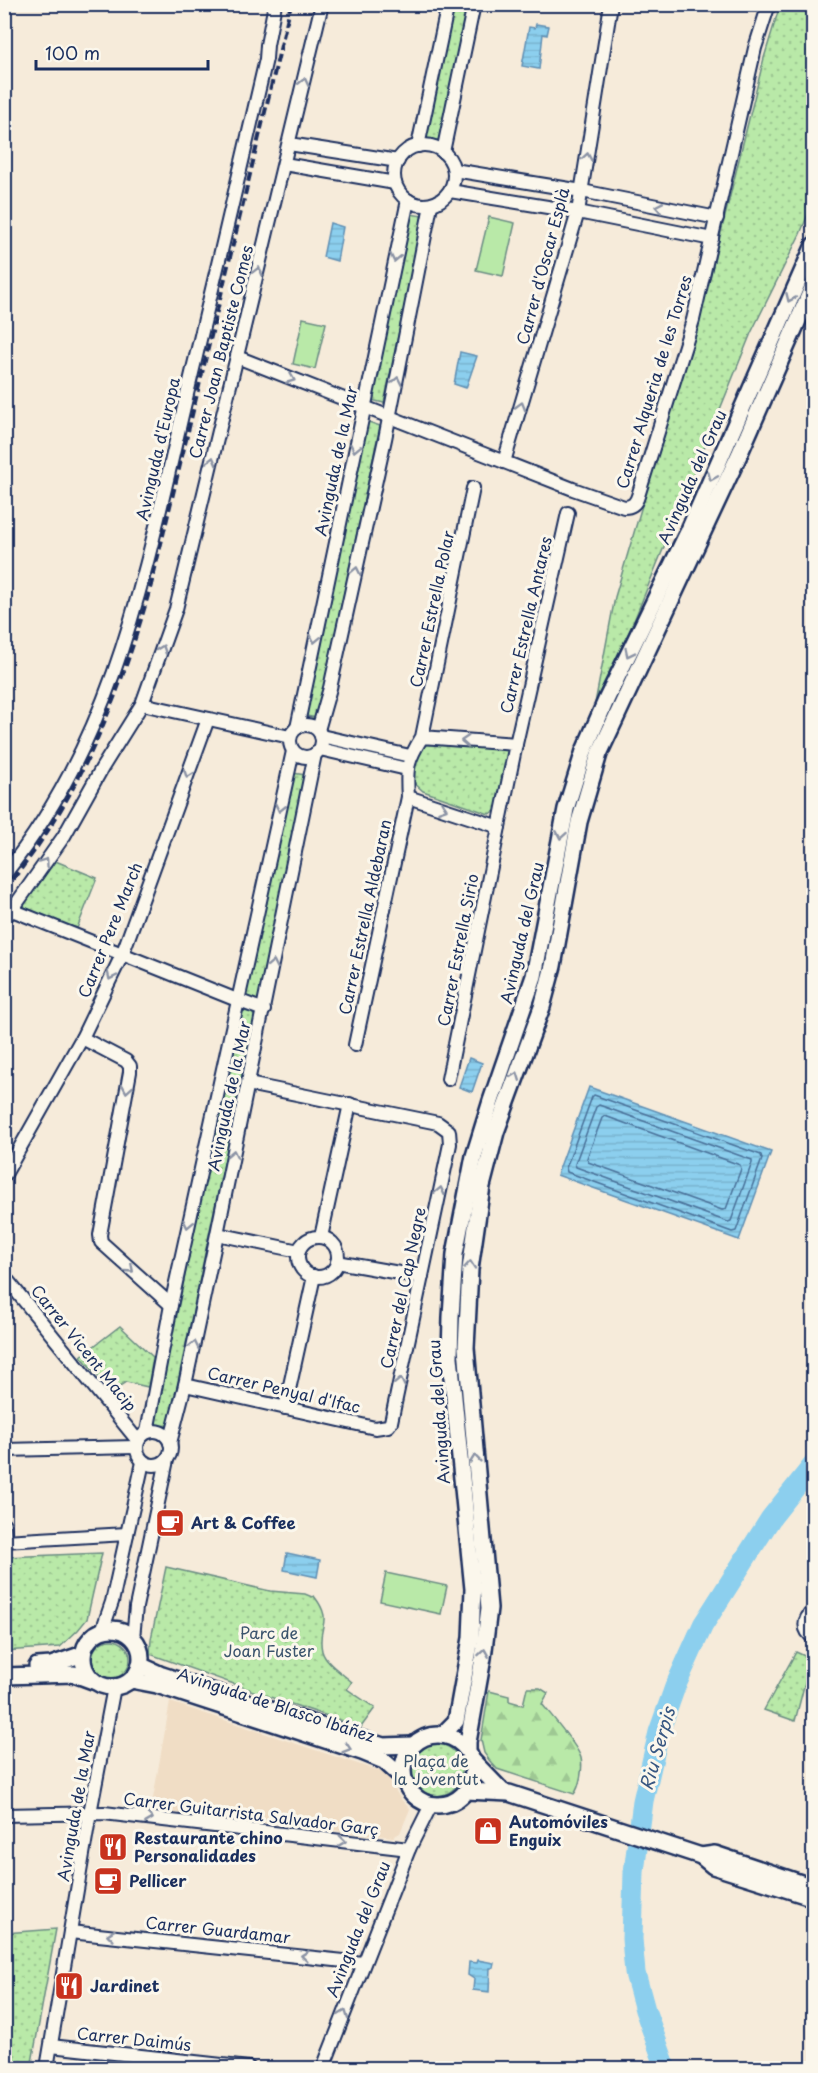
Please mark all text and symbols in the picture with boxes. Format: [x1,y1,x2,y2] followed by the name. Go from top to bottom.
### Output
[36,33,208,71] scale bar
[45,39,100,66] text: 100 m
[296,77,309,87] one-way arrow
[581,152,593,161] one-way arrow
[510,185,575,347] street label: Carrer d'Oscar Esplà
[655,201,665,214] one-way arrow
[182,243,258,461] street label: Carrer Joan Baptiste Comes
[389,252,402,262] one-way arrow
[251,266,264,276] one-way arrow
[609,272,697,492] street label: Carrer Alqueria de les Torres
[785,292,797,303] one-way arrow
[285,372,296,384] one-way arrow
[129,374,185,523] street label: Avinguda d'Europa
[390,376,403,386] one-way arrow
[307,383,363,538] street label: Avinguda de la Mar
[514,401,526,412] one-way arrow
[651,406,732,548] street label: Avinguda del Grau
[349,443,362,453] one-way arrow
[204,456,217,466] one-way arrow
[707,471,719,482] one-way arrow
[403,527,460,689] street label: Carrer Estrella Polar
[493,534,557,716] street label: Carrer Estrella Antares
[349,567,362,577] one-way arrow
[309,634,322,644] one-way arrow
[154,644,167,655] one-way arrow
[625,647,636,658] one-way arrow
[461,734,470,747] one-way arrow
[183,768,195,779] one-way arrow
[437,801,448,814] one-way arrow
[274,802,287,812] one-way arrow
[332,817,396,1017] street label: Carrer Estrella Aldebaran
[555,830,568,840] one-way arrow
[38,858,49,869] one-way arrow
[71,858,147,1001] street label: Carrer Pere March
[493,859,549,1006] street label: Avinguda del Grau
[430,871,484,1028] street label: Carrer Estrella Sirio
[266,959,279,969] one-way arrow
[107,969,119,980] one-way arrow
[200,1018,256,1173] street label: Avinguda de la Mar
[509,1071,521,1082] one-way arrow
[121,1084,134,1094] one-way arrow
[226,1150,239,1160] one-way arrow
[433,1186,446,1196] one-way arrow
[373,1205,431,1371] street label: Carrer del Cap Negre
[183,1218,196,1228] one-way arrow
[463,1260,476,1269] one-way arrow
[124,1262,134,1273] one-way arrow
[26,1279,143,1416] street label: Carrer Vicent Macip
[421,1339,455,1485] street label: Avinguda del Grau
[186,1341,199,1351] one-way arrow
[205,1360,363,1418] street label: Carrer Penyal d'Ifac
[392,1377,405,1387] one-way arrow
[470,1455,482,1464] one-way arrow
[154,1507,186,1539] cafe icon: Art & Coffee
[190,1510,296,1534] place label: Art & Coffee
[224,1620,315,1662] park label: Parc de Joan Fuster
[477,1649,489,1658] one-way arrow
[175,1661,378,1747] street label: Avinguda de Blasco Ibáñez
[632,1702,682,1793] water label: Riu Serpis
[50,1728,100,1883] street label: Avinguda de la Mar
[341,1740,352,1753] one-way arrow
[393,1748,479,1790] park label: Plaça de la Joventut
[122,1785,380,1841] street label: Carrer Guitarrista Salvador Garç
[509,1809,608,1851] place label: Automóviles Enguix
[144,1812,153,1824] one-way arrow
[472,1815,504,1847] shop icon: Automóviles Enguix
[134,1825,283,1867] place label: Restaurante chino Personalidades
[97,1831,129,1863] restaurant icon: Restaurante chino Personalidades
[338,1834,347,1847] one-way arrow
[319,1857,395,2000] street label: Avinguda del Grau
[92,1865,124,1897] cafe icon: Pellicer
[129,1868,187,1892] place label: Pellicer
[145,1909,292,1949] street label: Carrer Guardamar
[106,1929,115,1942] one-way arrow
[300,1950,309,1963] one-way arrow
[53,1970,85,2002] restaurant icon: Jardinet
[90,1973,160,1997] place label: Jardinet
[336,2009,349,2020] one-way arrow
[76,2020,192,2056] street label: Carrer Daimús

